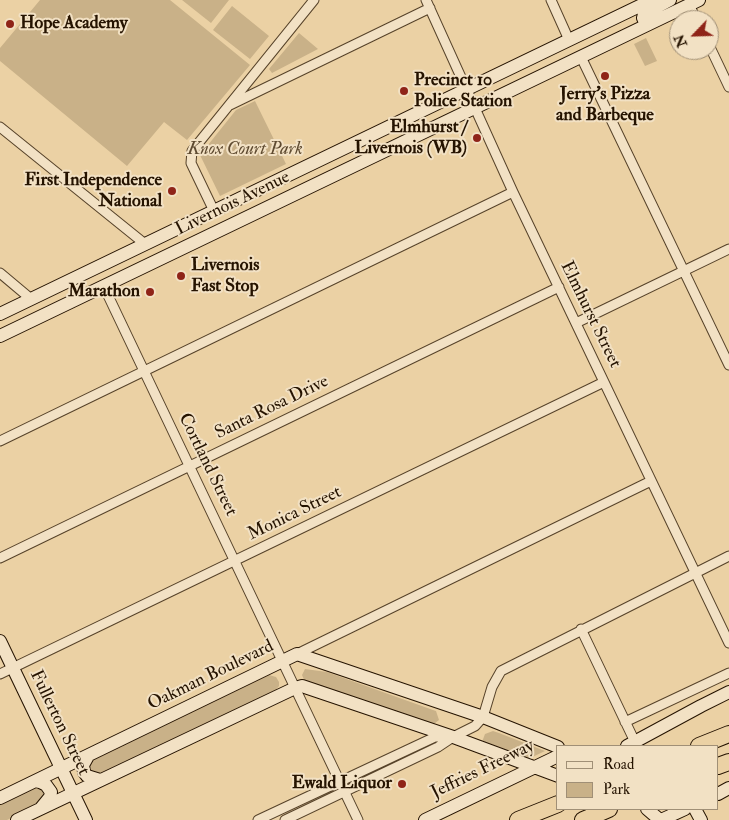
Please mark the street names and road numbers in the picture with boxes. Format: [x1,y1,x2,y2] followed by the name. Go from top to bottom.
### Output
[172,167,294,241] street label: Livernois Avenue
[555,258,625,372] street label: Elmhurst Street
[212,371,332,445] street label: Santa Rosa Drive
[173,410,241,520] street label: Cortland Street
[245,482,345,546] street label: Monica Street
[145,636,277,716] street label: Oakman Boulevard
[24,667,94,779] street label: Fullerton Street
[428,736,538,804] street label: Jeffries Freeway

